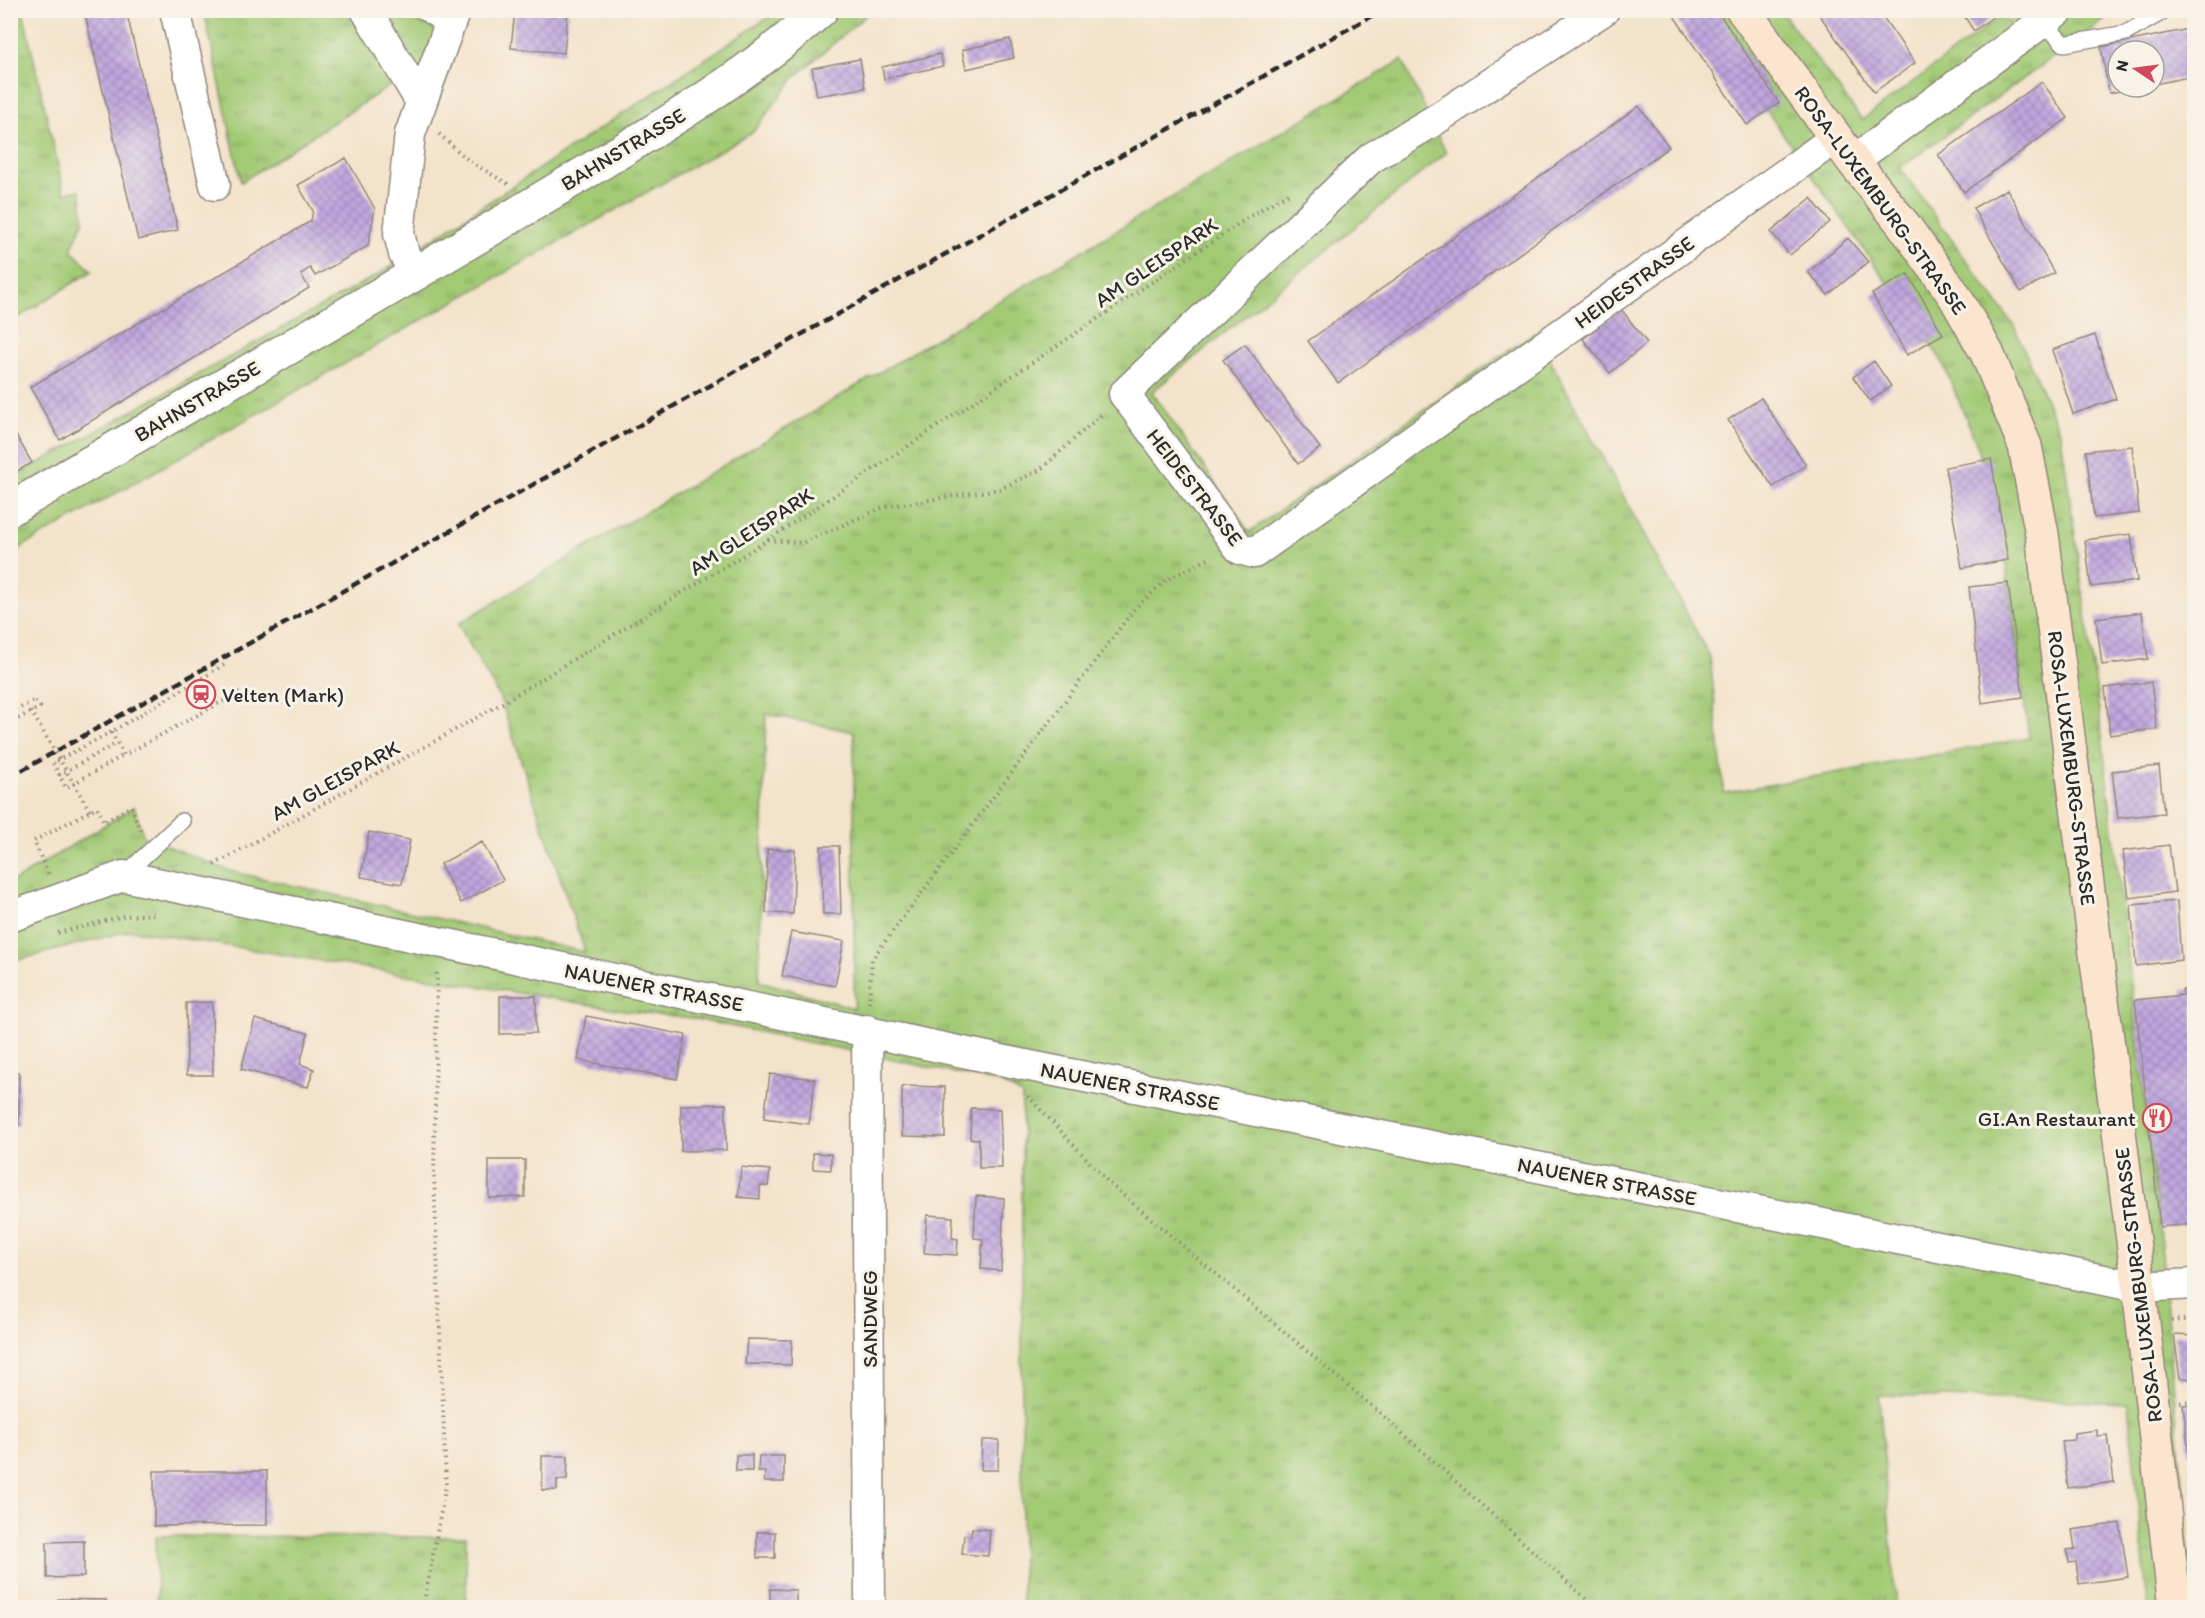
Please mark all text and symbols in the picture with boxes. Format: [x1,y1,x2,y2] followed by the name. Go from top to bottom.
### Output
[2106,39,2166,99] north arrow
[2111,58,2132,73] text: N
[1790,81,1973,319] street label: ROSA-LUXEMBURG-STRASSE
[556,102,690,196] street label: BAHNSTRASSE
[1090,211,1223,312] street label: AM GLEISPARK
[1569,230,1699,334] street label: HEIDESTRASSE
[130,355,264,447] street label: BAHNSTRASSE
[1141,423,1249,551] street label: HEIDESTRASSE
[684,481,818,580] street label: AM GLEISPARK
[2043,629,2101,907] street label: ROSA-LUXEMBURG-STRASSE
[185,678,217,710] station icon: Velten (Mark)
[222,682,344,707] place label: Velten (Mark)
[266,734,404,826] street label: AM GLEISPARK
[562,957,746,1017] street label: NAUENER STRASSE
[1038,1056,1222,1116] street label: NAUENER STRASSE
[2141,1102,2173,1134] restaurant icon: GI.An Restaurant
[1978,1106,2136,1131] place label: GI.An Restaurant
[2109,1146,2167,1424] street label: ROSA-LUXEMBURG-STRASSE
[1515,1151,1699,1211] street label: NAUENER STRASSE
[857,1270,882,1368] street label: SANDWEG

